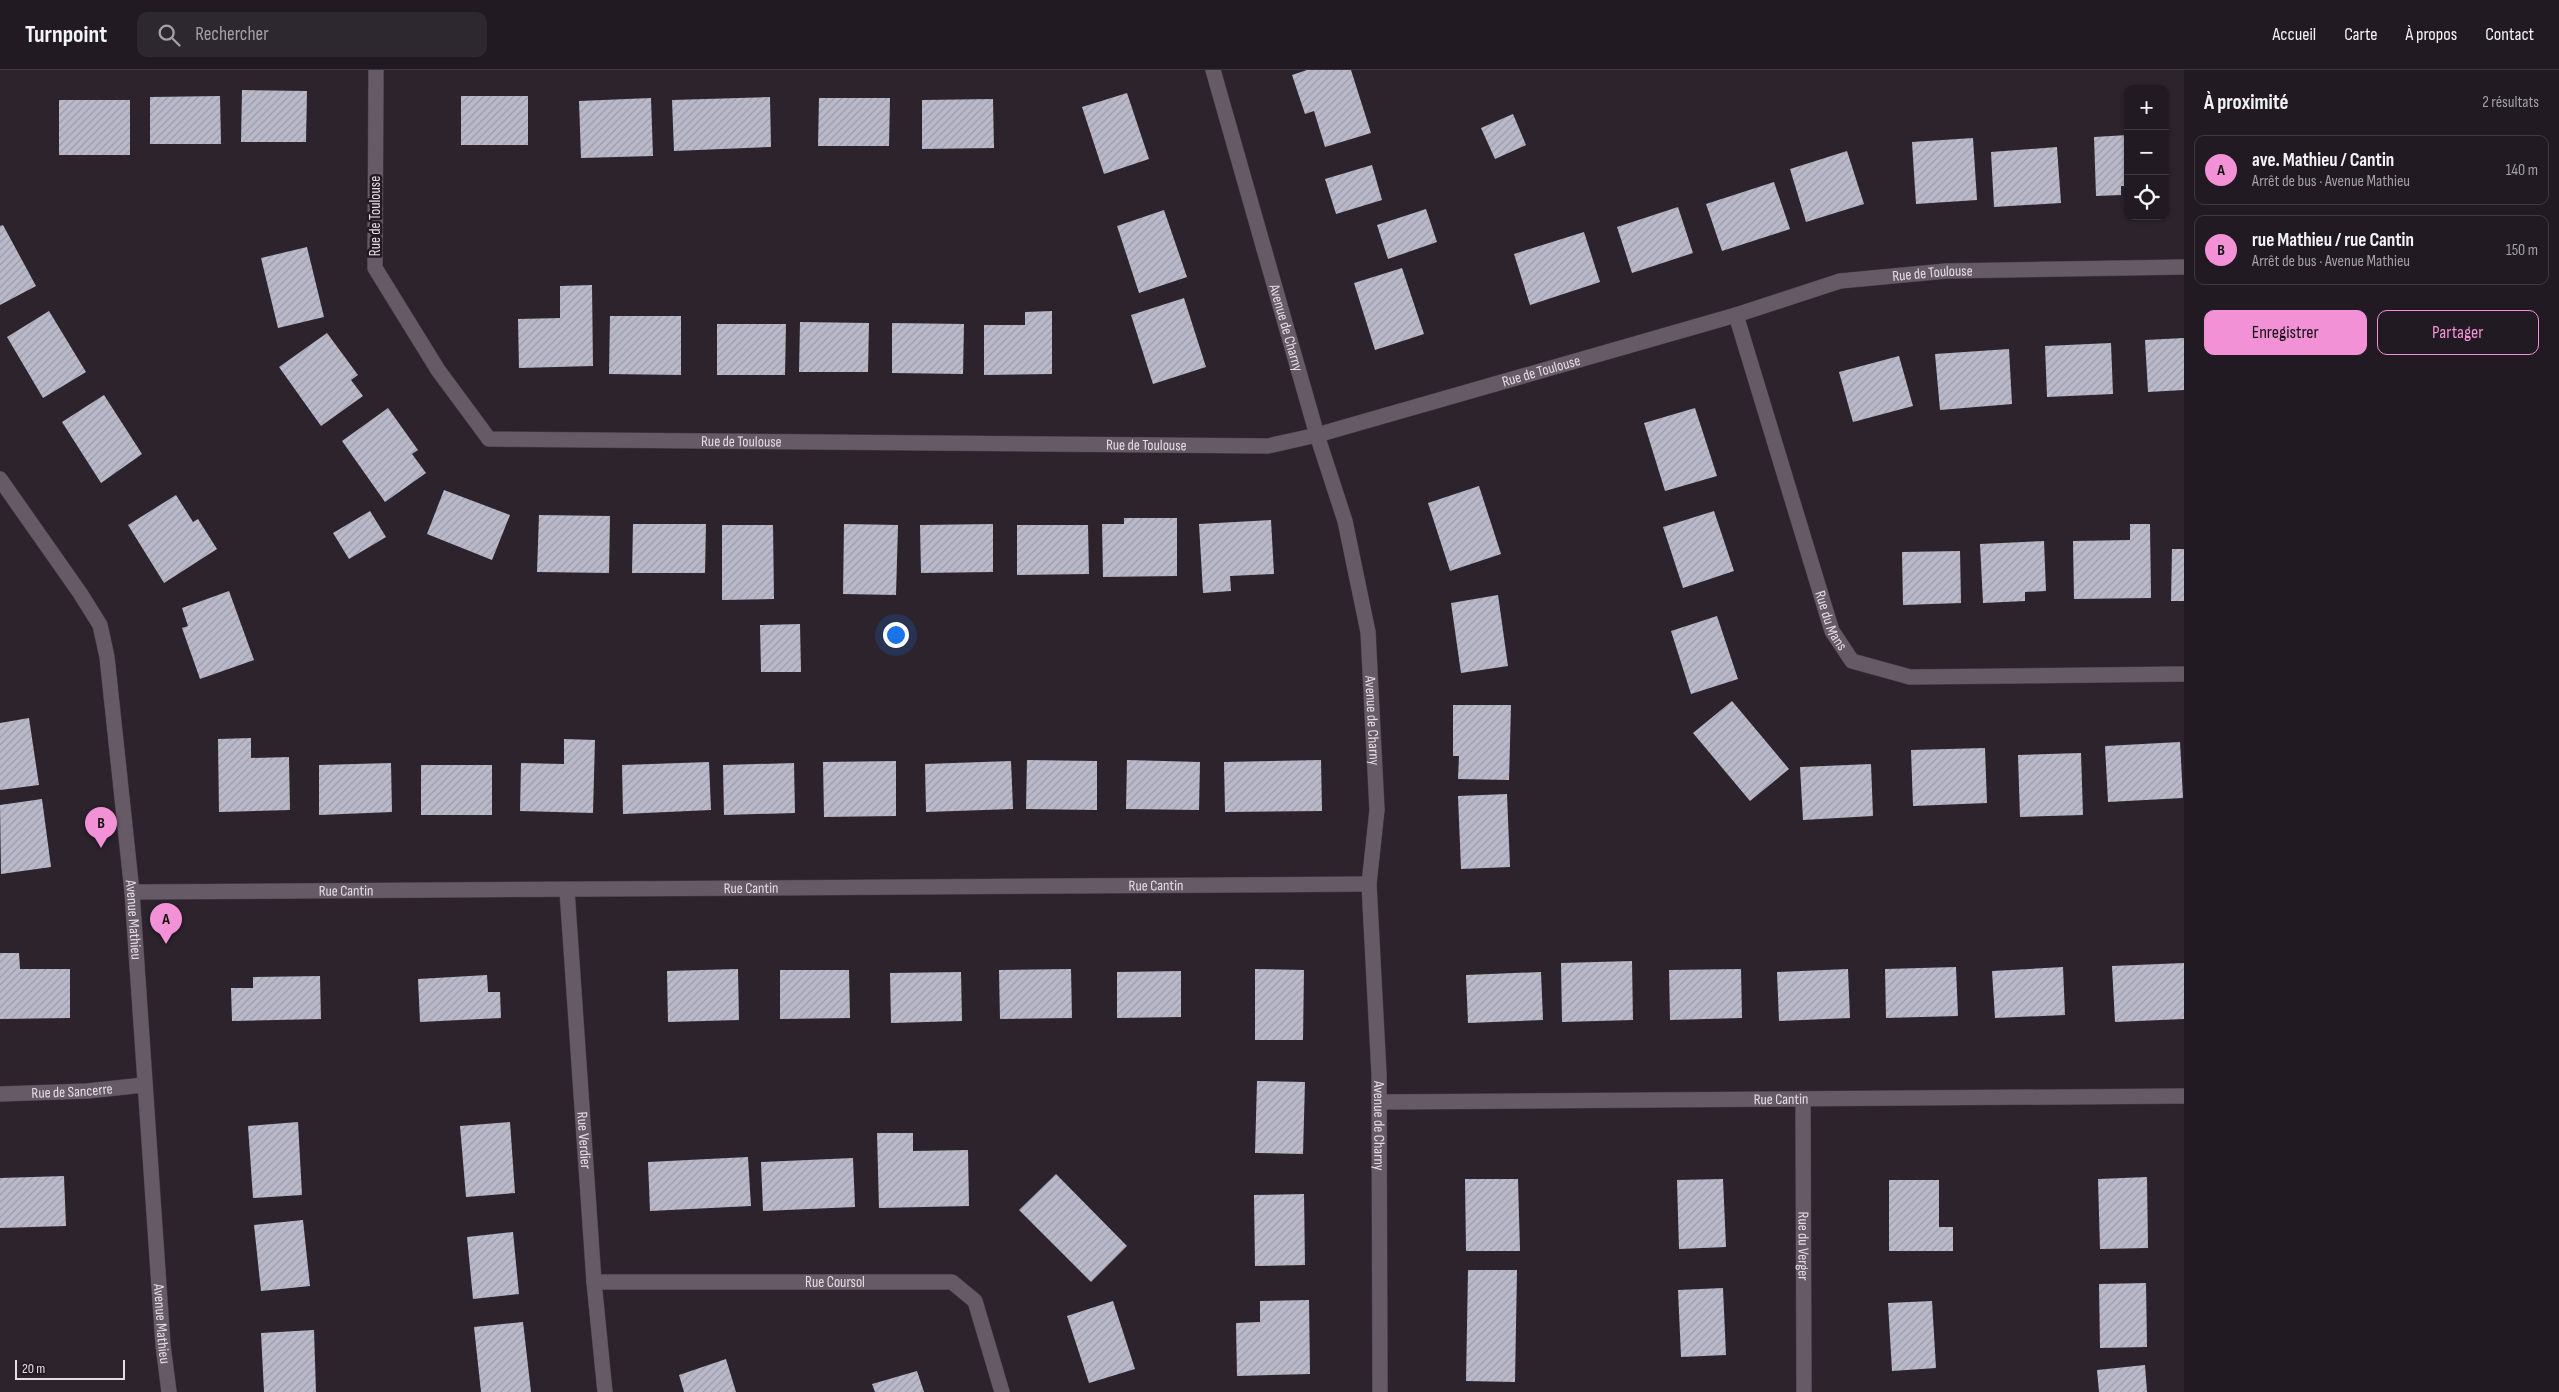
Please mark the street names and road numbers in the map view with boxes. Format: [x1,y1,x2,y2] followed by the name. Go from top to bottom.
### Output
[366,176,385,256] street label: Rue de Toulouse
[1891,262,1973,286] street label: Rue de Toulouse
[1264,281,1307,374] street label: Avenue de Charny
[1500,351,1583,392] street label: Rue de Toulouse
[701,432,782,452] street label: Rue de Toulouse
[1106,436,1187,455] street label: Rue de Toulouse
[1810,588,1851,654] street label: Rue du Mans
[1360,674,1384,766] street label: Avenue de Charny
[1129,876,1183,896] street label: Rue Cantin
[121,878,146,960] street label: Avenue Mathieu
[724,879,778,898] street label: Rue Cantin
[319,881,373,901] street label: Rue Cantin
[31,1079,114,1103] street label: Rue de Sancerre
[1369,1080,1388,1171] street label: Avenue de Charny
[1754,1090,1808,1109] street label: Rue Cantin
[572,1111,595,1170] street label: Rue Verdier
[1793,1211,1813,1281] street label: Rue du Verger
[805,1273,865,1292] street label: Rue Coursol
[149,1282,174,1365] street label: Avenue Mathieu

